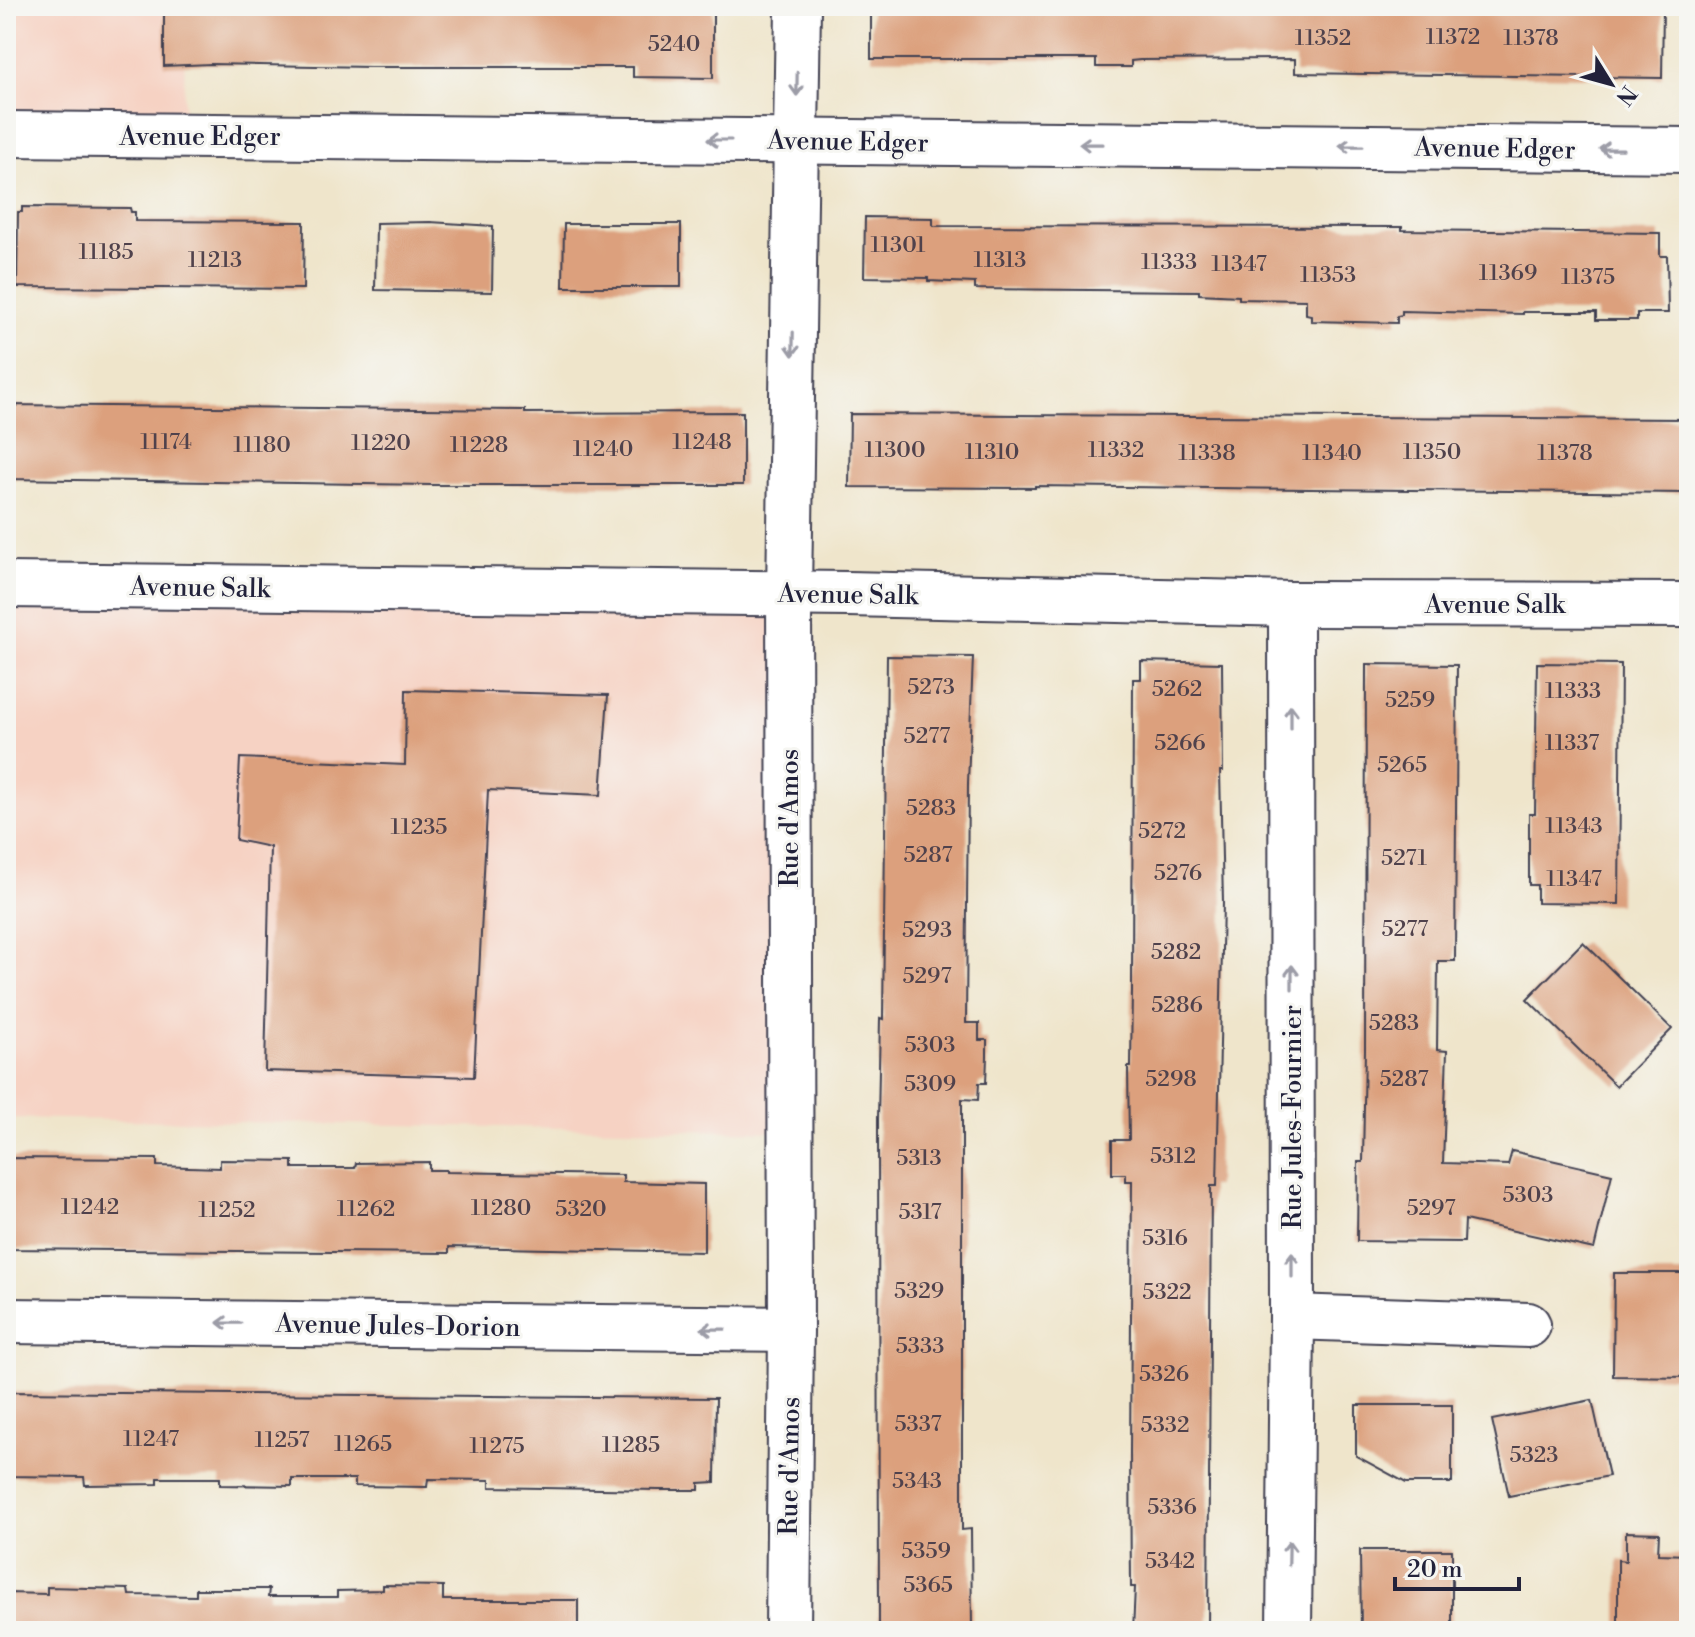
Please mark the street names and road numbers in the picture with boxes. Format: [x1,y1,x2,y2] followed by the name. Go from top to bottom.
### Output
[118,121,281,153] street label: Avenue Edger
[766,125,929,159] street label: Avenue Edger
[1413,132,1576,166] street label: Avenue Edger
[129,571,272,605] street label: Avenue Salk
[777,578,920,612] street label: Avenue Salk
[1424,589,1567,621] street label: Avenue Salk
[774,749,806,887] street label: Rue d'Amos
[1277,1005,1309,1229] street label: Rue Jules-Fournier
[274,1308,521,1344] street label: Avenue Jules-Dorion
[773,1397,807,1536] street label: Rue d'Amos

